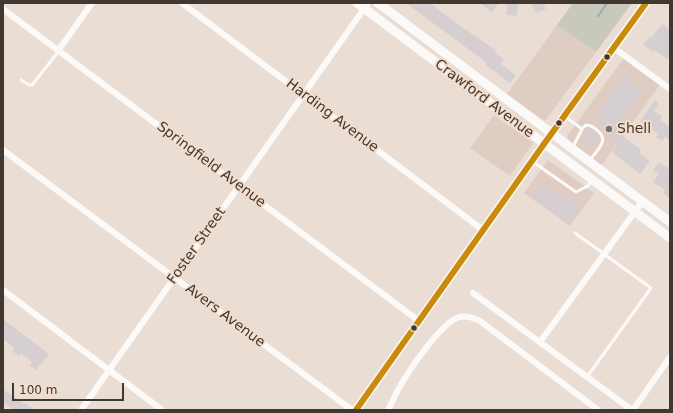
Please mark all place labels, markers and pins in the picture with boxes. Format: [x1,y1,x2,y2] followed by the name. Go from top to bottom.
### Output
[602,52,612,62] unlabelled marker
[554,118,564,128] unlabelled marker
[617,121,651,137] place label: Shell
[604,124,614,134] marker: Shell
[409,323,419,333] unlabelled marker

